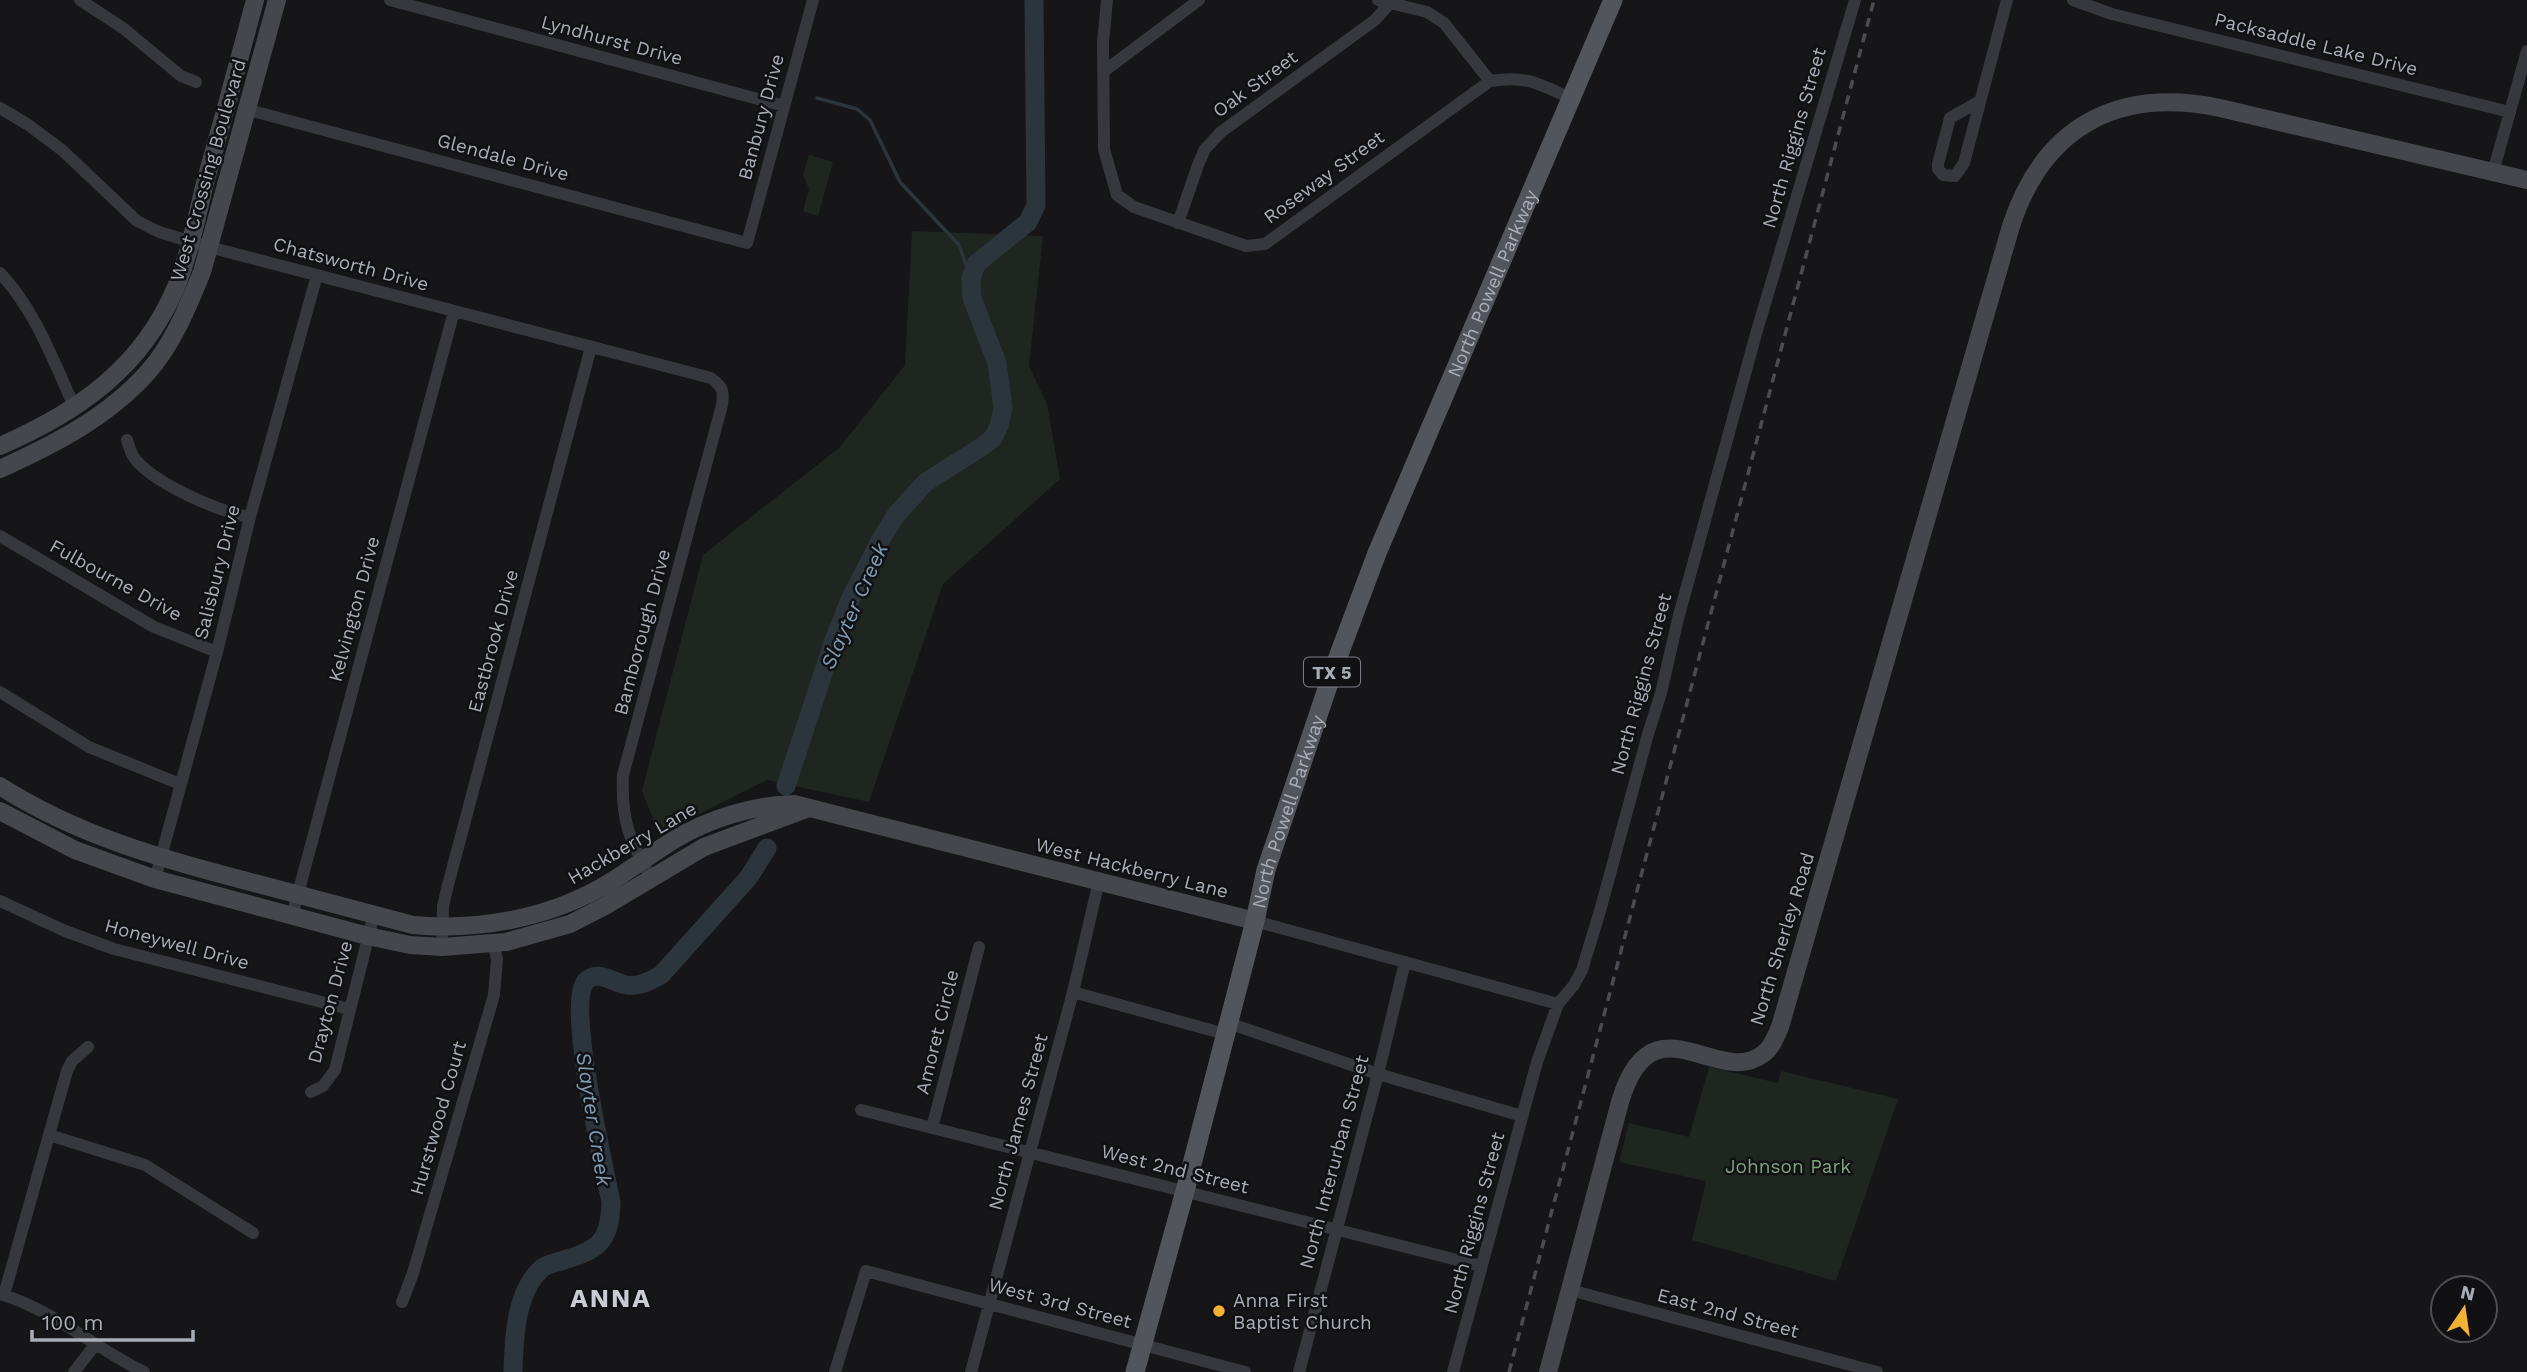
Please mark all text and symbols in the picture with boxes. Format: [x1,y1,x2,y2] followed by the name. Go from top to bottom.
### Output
[2212,8,2420,80] street label: Packsaddle Lake Drive
[539,10,685,70] street label: Lyndhurst Drive
[1757,45,1831,231] street label: North Riggins Street
[1208,46,1302,122] street label: Oak Street
[733,52,789,182] street label: Banbury Drive
[165,56,251,284] street label: West Crossing Boulevard
[1259,126,1389,228] street label: Roseway Street
[435,128,571,186] street label: Glendale Drive
[1442,186,1542,381] street label: North Powell Parkway
[271,232,431,296] street label: Chatsworth Drive
[189,502,245,642] street label: Salisbury Drive
[46,534,186,626] street label: Fulbourne Drive
[324,534,384,684] street label: Kelvington Drive
[815,538,893,673] water label: Slayter Creek
[609,547,675,717] street label: Bamborough Drive
[463,567,523,715] street label: Eastbrook Drive
[1606,591,1676,777] street label: North Riggins Street
[1304,658,1360,686] road number: TX 5
[1247,712,1329,910] street label: North Powell Parkway
[563,797,701,889] street label: Hackberry Lane
[1033,833,1231,903] street label: West Hackberry Lane
[1745,850,1819,1028] street label: North Sherley Road
[102,914,252,974] street label: Honeywell Drive
[303,938,357,1066] street label: Drayton Drive
[910,967,964,1097] street label: Amoret Circle
[983,1031,1053,1213] street label: North James Street
[405,1038,471,1198] street label: Hurstwood Court
[571,1050,617,1188] water label: Slayter Creek
[1294,1053,1374,1271] street label: North Interurban Street
[1439,1130,1509,1316] street label: North Riggins Street
[1099,1140,1251,1198] street label: West 2nd Street
[1725,1155,1851,1178] park label: Johnson Park
[986,1273,1134,1333] street label: West 3rd Street
[2429,1274,2499,1344] north arrow
[2458,1280,2477,1306] text: N
[570,1283,652,1313] district label: ANNA
[1655,1283,1801,1343] street label: East 2nd Street
[1233,1289,1372,1334] place label: Anna First Baptist Church
[32,1298,192,1342] scale bar
[1211,1303,1227,1319] marker: Anna First Baptist Church
[42,1310,104,1335] text: 100 m

